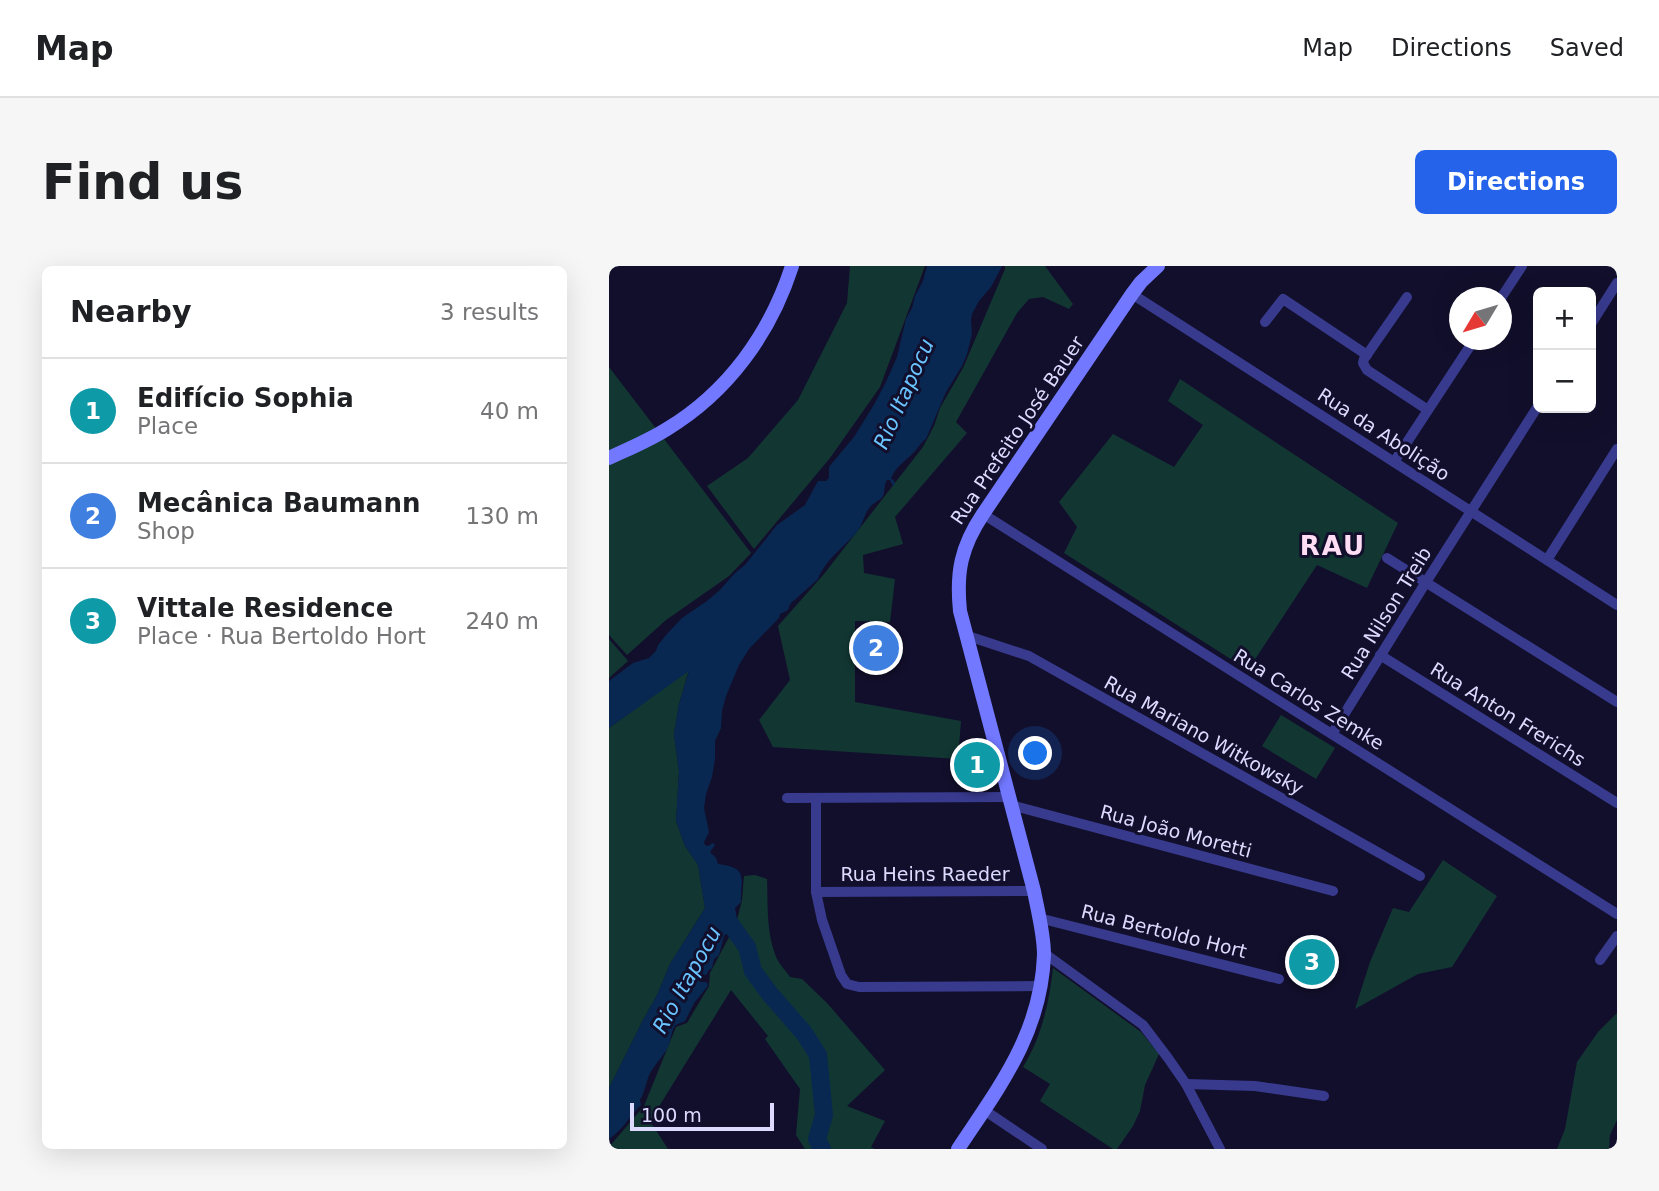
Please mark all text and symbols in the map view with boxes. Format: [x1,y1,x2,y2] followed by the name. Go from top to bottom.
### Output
[35,29,114,68] text: Map
[1302,34,1353,62] text: Map
[1391,34,1512,62] text: Directions
[1550,34,1624,62] text: Saved
[1415,150,1617,214] button: Directions
[42,154,243,211] text: Find us
[1449,287,1512,350] north arrow
[1533,287,1596,413] map controls
[1533,287,1596,350] button: +
[70,294,192,329] text: Nearby
[440,299,539,325] text: 3 results
[946,332,1088,528] street label: Rua Prefeito José Bauer
[869,335,939,453] water label: Rio Itapocu
[1533,350,1596,413] button: −
[137,383,354,413] text: Edifício Sophia
[1314,383,1454,485] street label: Rua da Abolição
[85,398,101,424] text: 1
[480,398,539,424] text: 40 m
[137,413,198,439] text: Place
[137,488,420,518] text: Mecânica Baumann
[85,503,101,529] text: 2
[465,503,539,529] text: 130 m
[137,518,195,544] text: Shop
[1300,531,1366,561] district label: RAU
[1336,543,1436,683] street label: Rua Nilson Treib
[137,593,393,623] text: Vittale Residence
[85,608,101,634] text: 3
[465,608,539,634] text: 240 m
[853,622,899,674] pin: 2
[137,623,426,649] text: Place · Rua Bertoldo Hort
[1230,644,1388,754] street label: Rua Carlos Zemke
[1427,657,1589,771] street label: Rua Anton Frerichs
[1100,671,1308,799] street label: Rua Mariano Witkowsky
[1018,736,1052,770] your location
[954,739,1000,791] pin: 1
[1098,800,1254,862] street label: Rua João Moretti
[841,863,1010,885] street label: Rua Heins Raeder
[1079,900,1249,962] street label: Rua Bertoldo Hort
[648,922,726,1038] water label: Rio Itapocu
[1289,936,1335,988] pin: 3
[630,1100,773,1132] scale bar
[641,1104,702,1126] text: 100 m

